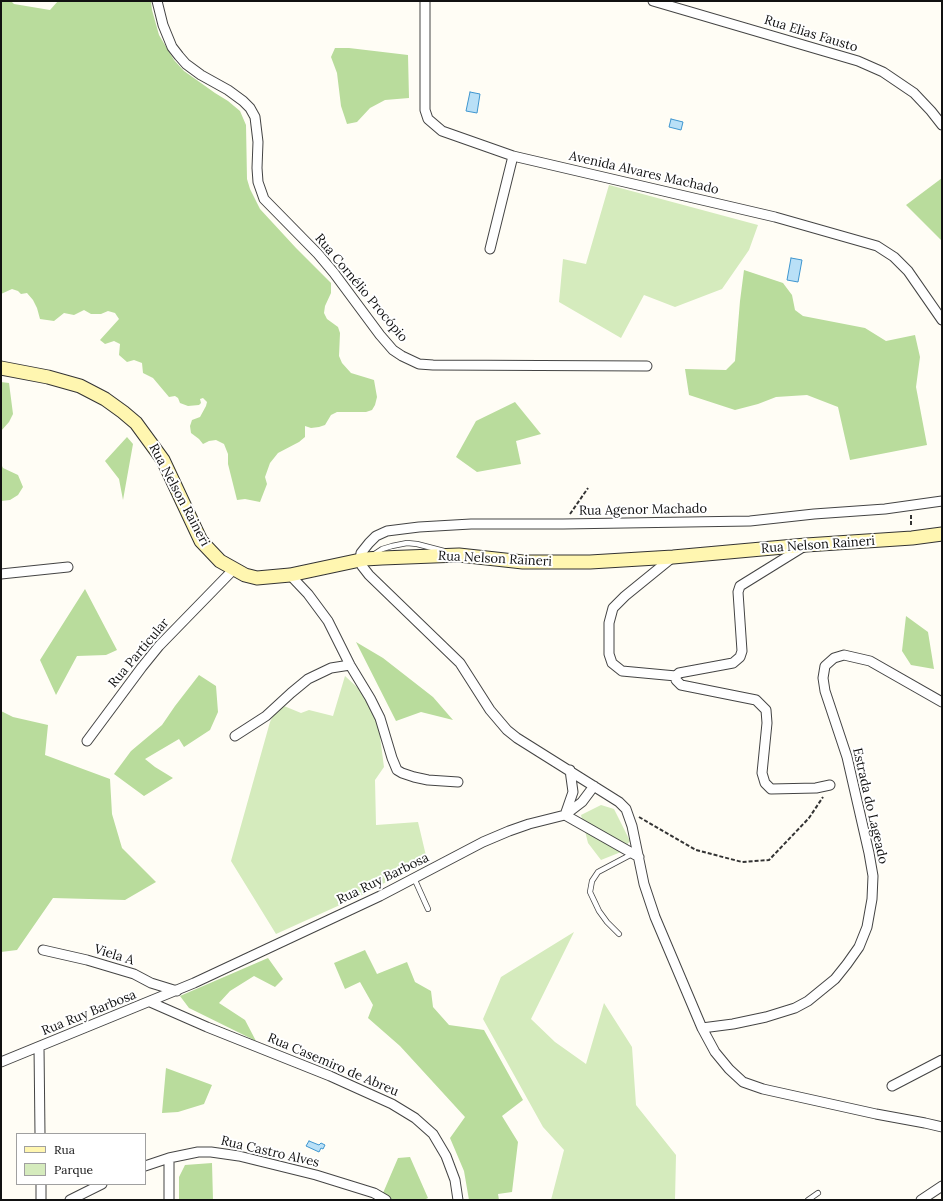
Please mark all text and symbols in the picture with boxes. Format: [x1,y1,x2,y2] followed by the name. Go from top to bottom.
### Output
[762,12,860,56] street label: Rua Elias Fausto
[568,148,720,198] street label: Avenida Alvares Machado
[311,231,411,345] street label: Rua Cornélio Procópio
[145,441,213,549] street label: Rua Nelson Raineri
[579,501,707,519] street label: Rua Agenor Machado
[761,533,875,557] street label: Rua Nelson Raineri
[438,548,552,570] street label: Rua Nelson Raineri
[106,615,172,691] street label: Rua Particular
[849,746,891,866] street label: Estrada do Lageado
[334,850,432,908] street label: Rua Ruy Barbosa
[92,942,136,968] street label: Viela A
[40,987,138,1039] street label: Rua Ruy Barbosa
[265,1030,401,1100] street label: Rua Casemiro de Abreu
[16,1133,146,1185] legend
[219,1133,321,1171] street label: Rua Castro Alves
[54,1142,75,1157] text: Rua
[54,1162,93,1177] text: Parque

